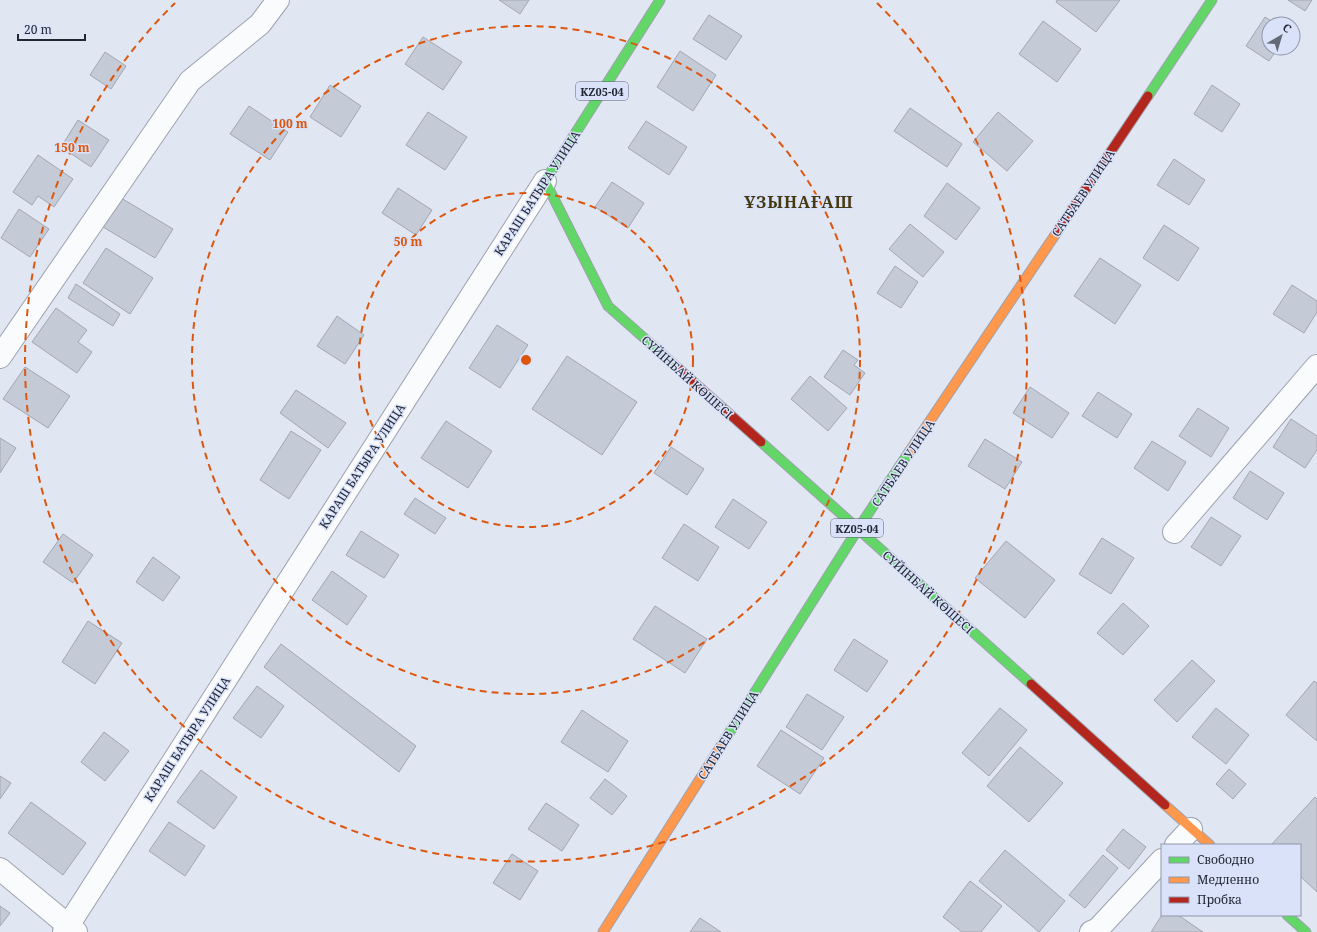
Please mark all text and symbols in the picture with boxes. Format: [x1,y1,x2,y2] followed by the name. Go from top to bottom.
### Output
[18,16,85,42] scale bar
[1261,16,1301,56] north arrow
[1280,20,1295,36] text: С
[24,21,52,38] text: 20 m
[576,82,628,100] road number: KZ05-04
[272,115,308,132] text: 100 m
[490,127,584,259] street label: КАРАШ БАТЫРА УЛИЦА
[54,139,90,156] text: 150 m
[1047,146,1119,240] street label: САТБАЕВ УЛИЦА
[744,191,854,213] district label: ҰЗЫНАҒАШ
[394,233,422,250] text: 50 m
[638,332,736,422] street label: СҮЙІНБАЙ КӨШЕСІ
[519,353,533,367] centre of rings
[315,400,409,532] street label: КАРАШ БАТЫРА УЛИЦА
[867,416,939,510] street label: САТБАЕВ УЛИЦА
[831,519,883,537] road number: KZ05-04
[879,547,977,637] street label: СҮЙІНБАЙ КӨШЕСІ
[140,673,234,805] street label: КАРАШ БАТЫРА УЛИЦА
[694,687,763,783] street label: САТБАЕВ УЛИЦА
[1161,844,1301,916] legend
[1197,851,1254,868] text: Свободно
[1197,871,1259,888] text: Медленно
[1197,891,1242,908] text: Пробка

